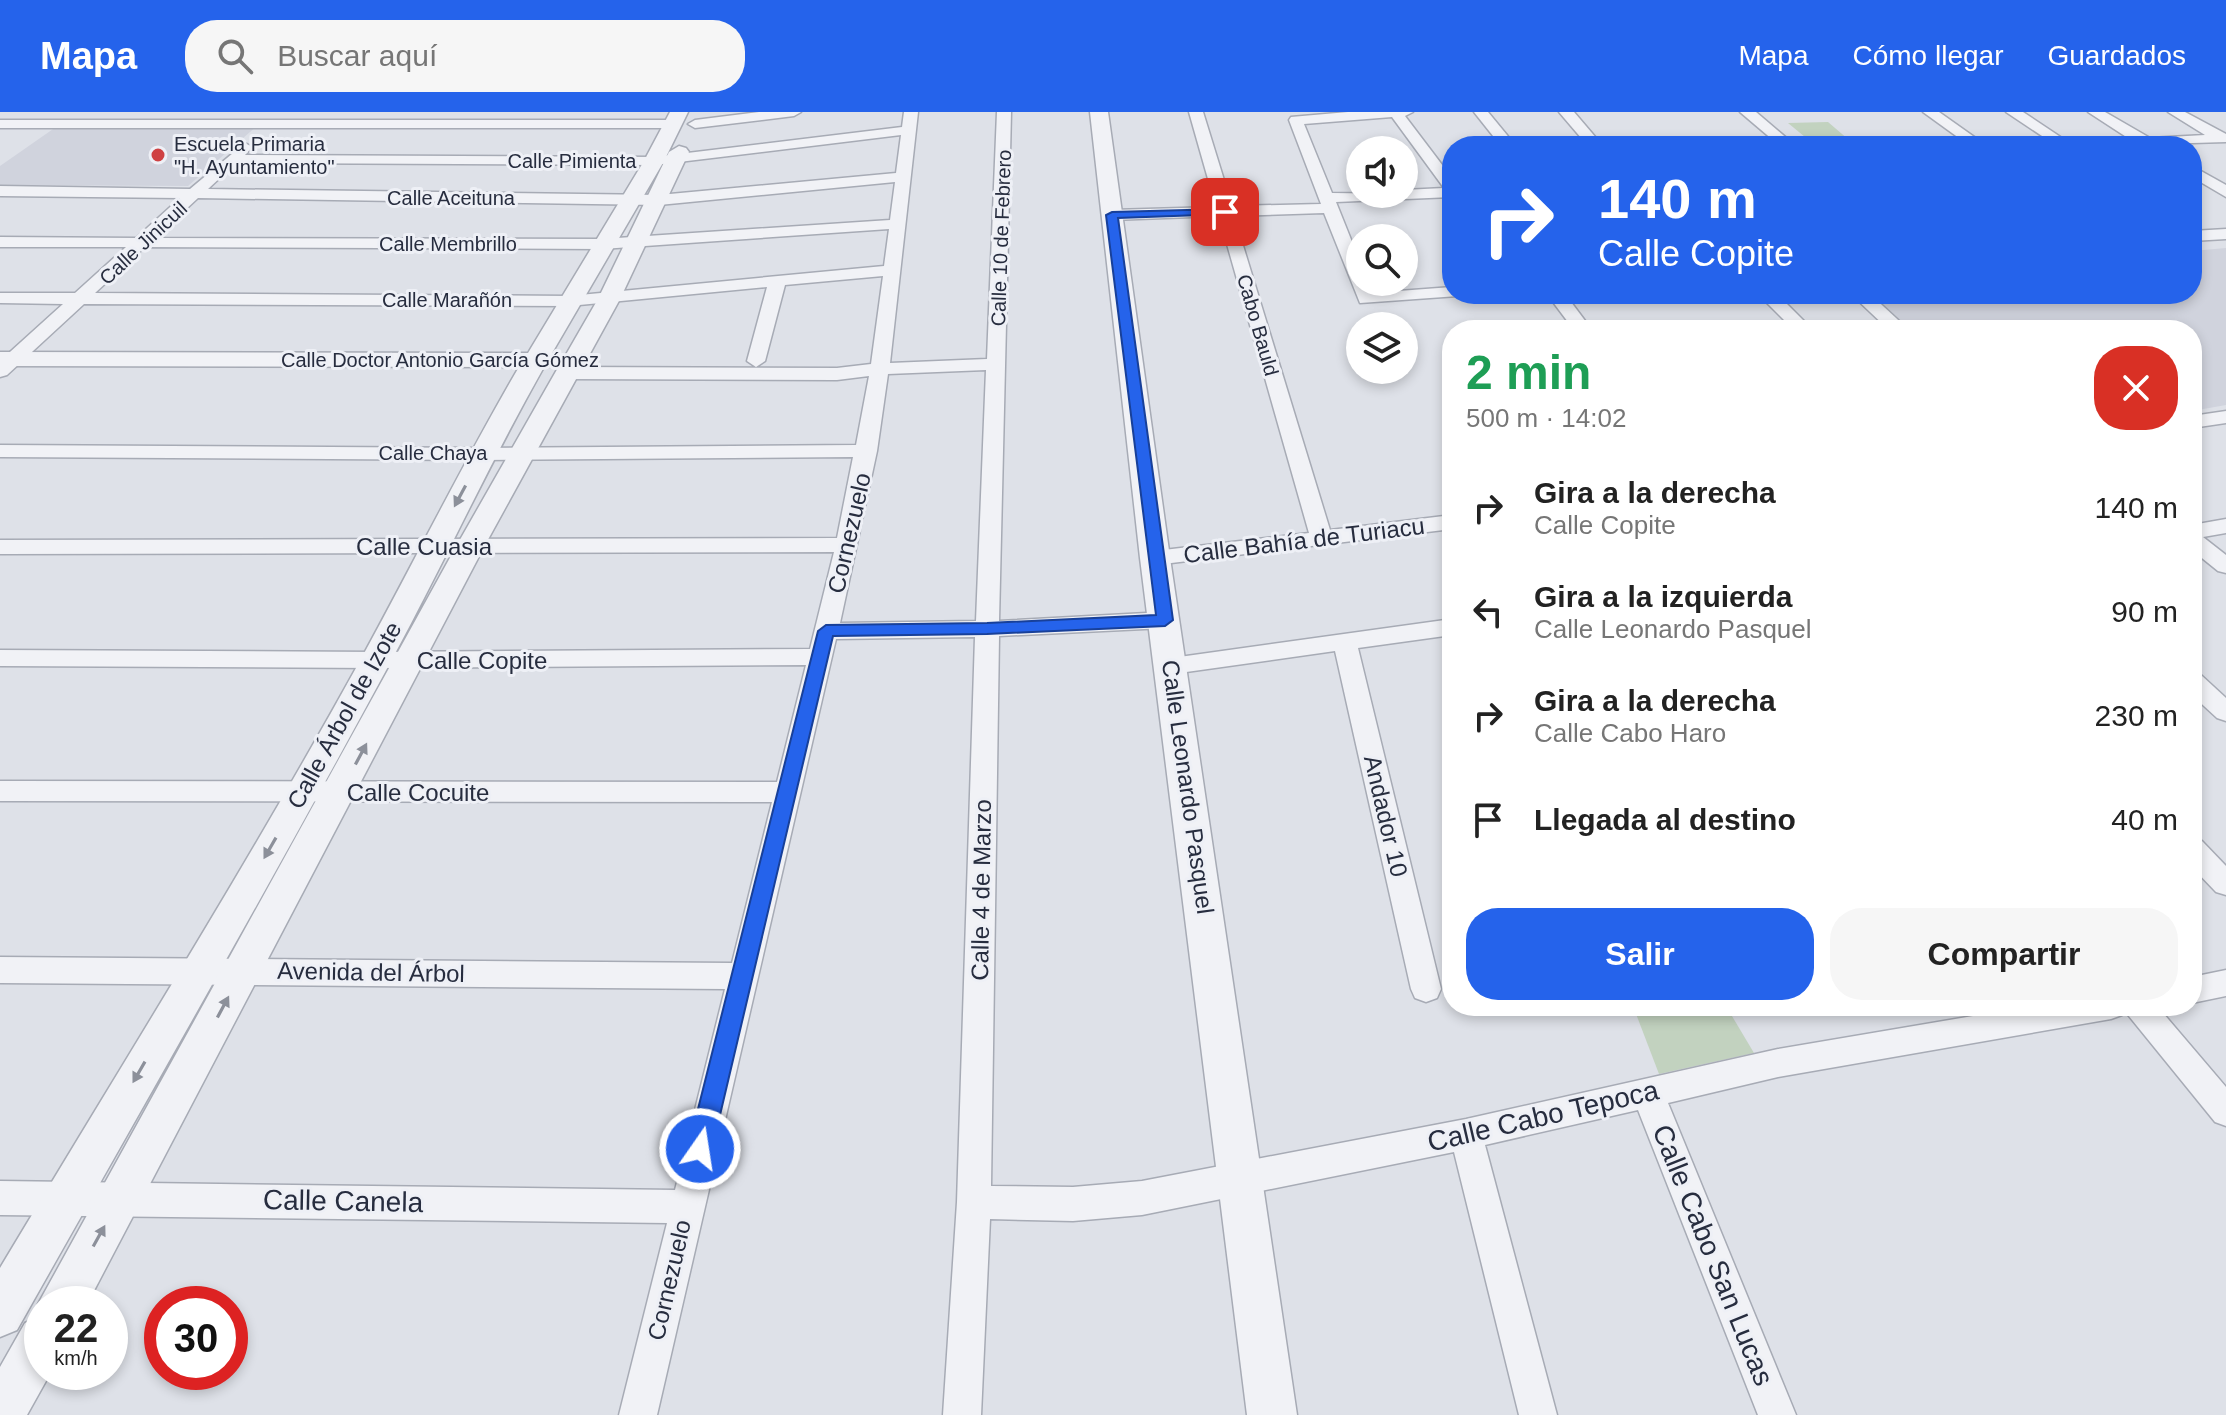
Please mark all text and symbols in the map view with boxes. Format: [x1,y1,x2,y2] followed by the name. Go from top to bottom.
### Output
[185,20,745,92] search box
[213,34,257,78] icon: search
[40,35,137,77] text: Mapa
[277,39,437,72] text: Buscar aquí
[1738,40,1809,71] text: Mapa
[1853,40,2003,71] text: Cómo llegar
[2047,40,2186,71] text: Guardados
[174,133,335,178] place label: Escuela Primaria "H. Ayuntamiento"
[1346,136,1418,384] map controls
[1346,136,1418,208] button: sound
[149,146,167,164] marker: Escuela Primaria "H. Ayuntamiento"
[987,149,1015,327] street label: Calle 10 de Febrero
[508,150,637,172] street label: Calle Pimienta
[1598,167,1757,230] text: 140 m
[1466,168,1570,272] icon: right
[1191,178,1259,246] pin
[387,187,516,209] street label: Calle Aceituna
[1203,190,1247,234] icon: arrive
[95,197,191,289] street label: Calle Jinicuil
[1346,224,1418,296] button: search
[379,233,517,255] street label: Calle Membrillo
[1598,233,1794,274] text: Calle Copite
[1233,272,1283,378] street label: Cabo Bauld
[382,289,512,311] street label: Calle Marañón
[1346,312,1418,384] button: layers
[1466,346,1591,399] text: 2 min
[2094,346,2178,430] button: close
[281,349,599,371] street label: Calle Doctor Antonio García Gómez
[1466,403,1626,433] text: 500 m · 14:02
[379,442,488,464] street label: Calle Chaya
[822,470,876,596] street label: Cornezuelo
[1534,476,1776,509] text: Gira a la derecha
[453,484,466,507] one-way arrow
[1466,486,1510,530] icon: right
[2095,491,2178,524] text: 140 m
[1534,510,1676,540] text: Calle Copite
[1182,512,1426,568] street label: Calle Bahía de Turiacu
[356,533,493,560] street label: Calle Cuasia
[1534,580,1792,613] text: Gira a la izquierda
[1466,590,1510,634] icon: left
[2111,595,2178,628] text: 90 m
[1534,614,1812,644] text: Calle Leonardo Pasquel
[281,617,407,813] street label: Calle Árbol de Izote
[417,647,547,674] street label: Calle Copite
[1157,658,1219,916] street label: Calle Leonardo Pasquel
[1534,684,1776,717] text: Gira a la derecha
[1466,694,1510,738] icon: right
[2095,699,2178,732] text: 230 m
[1534,718,1726,748] text: Calle Cabo Haro
[353,743,367,765] one-way arrow
[1359,752,1413,880] street label: Andador 10
[347,779,489,806] street label: Calle Cocuite
[1466,798,1510,842] icon: arrive
[966,799,996,981] street label: Calle 4 de Marzo
[1534,803,1796,836] text: Llegada al destino
[2111,803,2178,836] text: 40 m
[263,837,277,859] one-way arrow
[1466,908,1814,1000] button: Salir
[1830,908,2178,1000] button: Compartir
[277,957,465,987] street label: Avenida del Árbol
[217,996,230,1019] one-way arrow
[132,1061,146,1083] one-way arrow
[1424,1074,1662,1158] street label: Calle Cabo Tepoca
[658,1107,742,1191] position arrow
[1646,1120,1780,1390] street label: Calle Cabo San Lucas
[263,1184,424,1218] street label: Calle Canela
[642,1217,696,1343] street label: Cornezuelo
[93,1224,106,1247] one-way arrow
[144,1286,248,1390] speed limit sign: 30
[54,1306,98,1350] text: 22
[54,1347,98,1369] text: km/h

